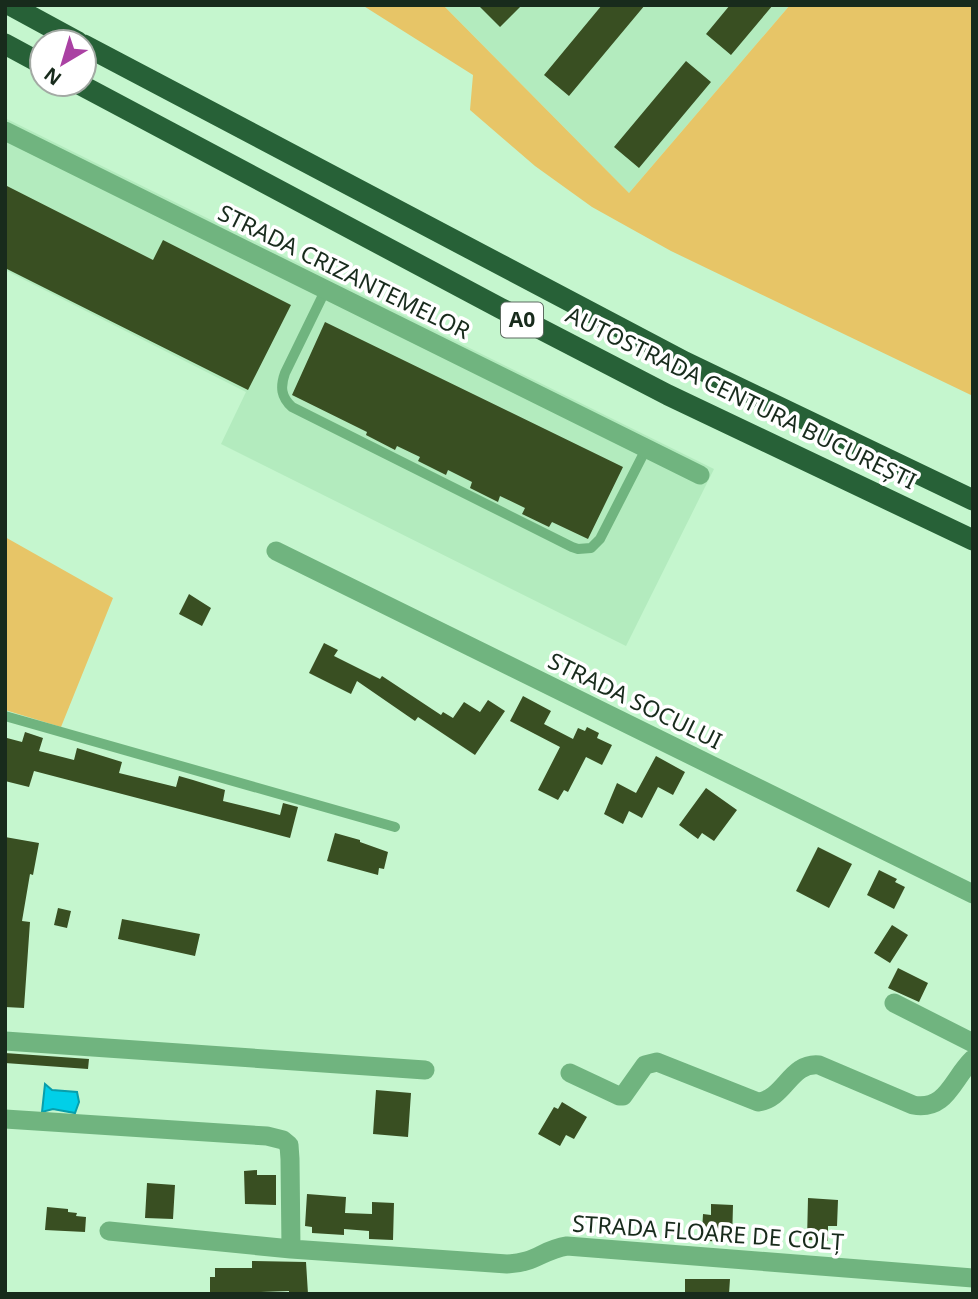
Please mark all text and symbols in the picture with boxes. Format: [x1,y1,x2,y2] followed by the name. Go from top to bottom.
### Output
[28,28,98,98] north arrow
[38,61,67,91] text: N
[213,196,476,346] street label: STRADA CRIZANTEMELOR
[561,298,922,496] street label: AUTOSTRADA CENTURA BUCUREȘTI
[501,302,543,338] road number: A0
[543,644,728,756] street label: STRADA SOCULUI
[571,1207,845,1257] street label: STRADA FLOARE DE COLȚ

